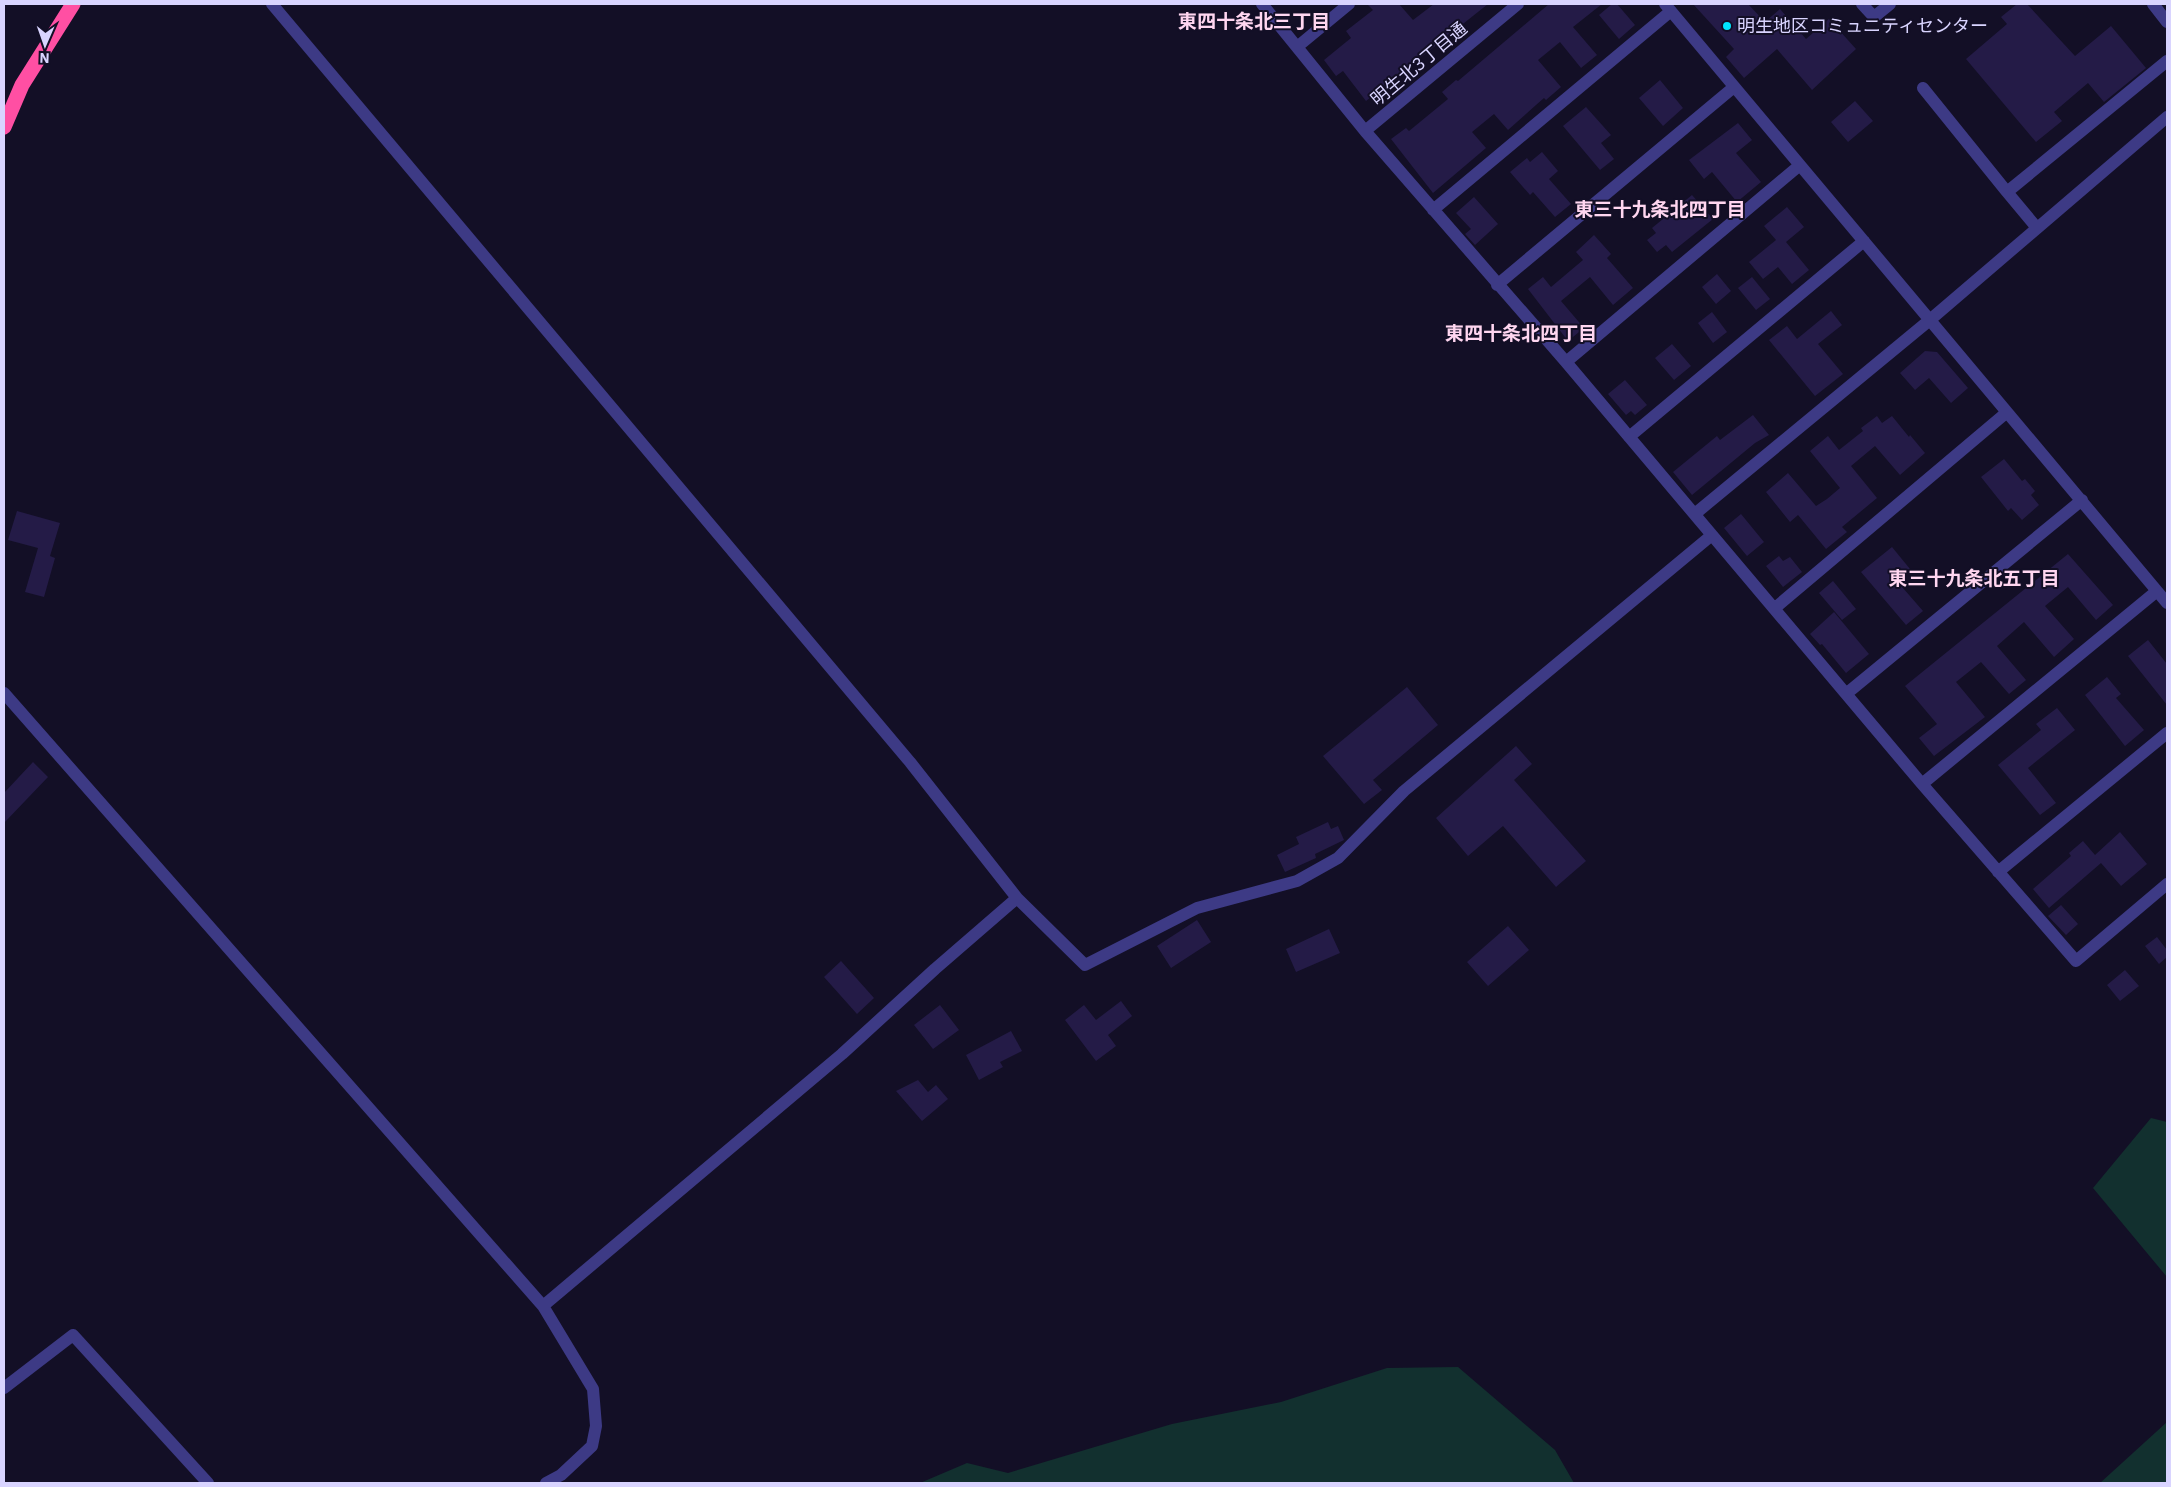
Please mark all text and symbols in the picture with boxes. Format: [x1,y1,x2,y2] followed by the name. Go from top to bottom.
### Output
[1178,9,1330,33] district label: 東四十条北三丁目
[1737,14,1988,37] place label: 明生地区コミュニティセンター
[1366,17,1472,111] street label: 明生北3丁目通
[20,20,70,70] north arrow
[1721,20,1733,32] marker: 明生地区コミュニティセンター
[39,49,50,67] text: N
[1574,197,1746,221] district label: 東三十九条北四丁目
[1445,321,1597,345] district label: 東四十条北四丁目
[1888,566,2060,590] district label: 東三十九条北五丁目

